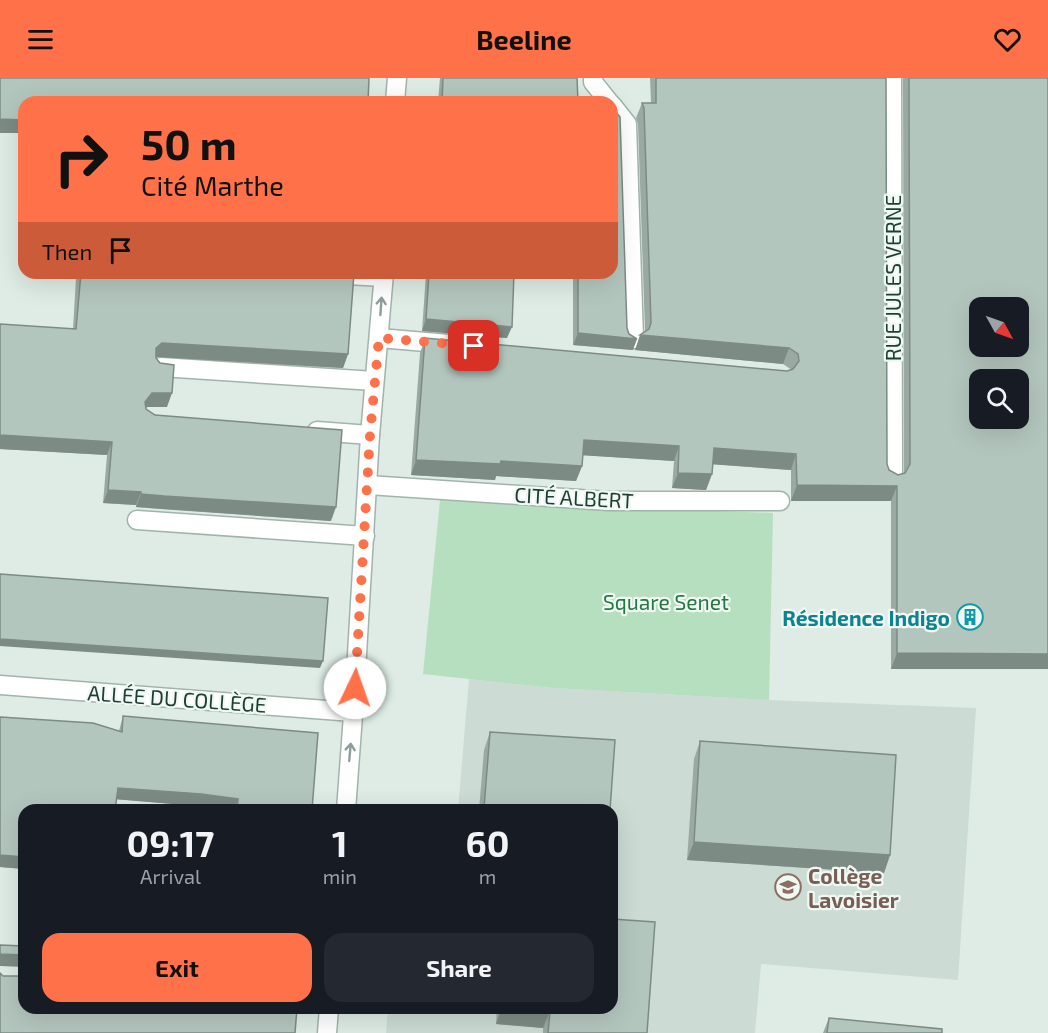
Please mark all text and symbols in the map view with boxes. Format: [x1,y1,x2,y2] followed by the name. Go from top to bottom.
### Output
[24,23,57,56] icon: menu
[476,23,572,55] text: Beeline
[991,23,1024,56] icon: heart
[141,118,237,168] text: 50 m
[42,120,120,198] icon: right
[141,169,284,201] text: Cité Marthe
[880,195,905,361] street label: RUE JULES VERNE
[104,234,137,267] icon: arrive
[42,238,92,264] text: Then
[376,296,387,316] one-way arrow
[969,297,1029,357] north arrow
[969,297,1029,429] map controls
[448,320,499,371] pin
[457,329,490,362] icon: arrive
[969,369,1029,429] button: search
[514,481,634,513] street label: CITÉ ALBERT
[603,589,729,614] park label: Square Senet
[955,602,985,632] building icon: Résidence Indigo
[782,605,950,630] place label: Résidence Indigo
[323,656,387,720] position arrow
[87,679,267,717] street label: ALLÉE DU COLLÈGE
[345,742,356,762] one-way arrow
[127,821,214,864] text: 09:17
[332,821,348,864] text: 1
[465,821,509,864] text: 60
[808,863,899,912] place label: Collège Lavoisier
[140,864,201,888] text: Arrival
[323,864,357,888] text: min
[479,864,496,888] text: m
[773,872,803,902] school or university icon: Collège Lavoisier
[42,933,312,1002] button: Exit
[324,933,594,1002] button: Share

